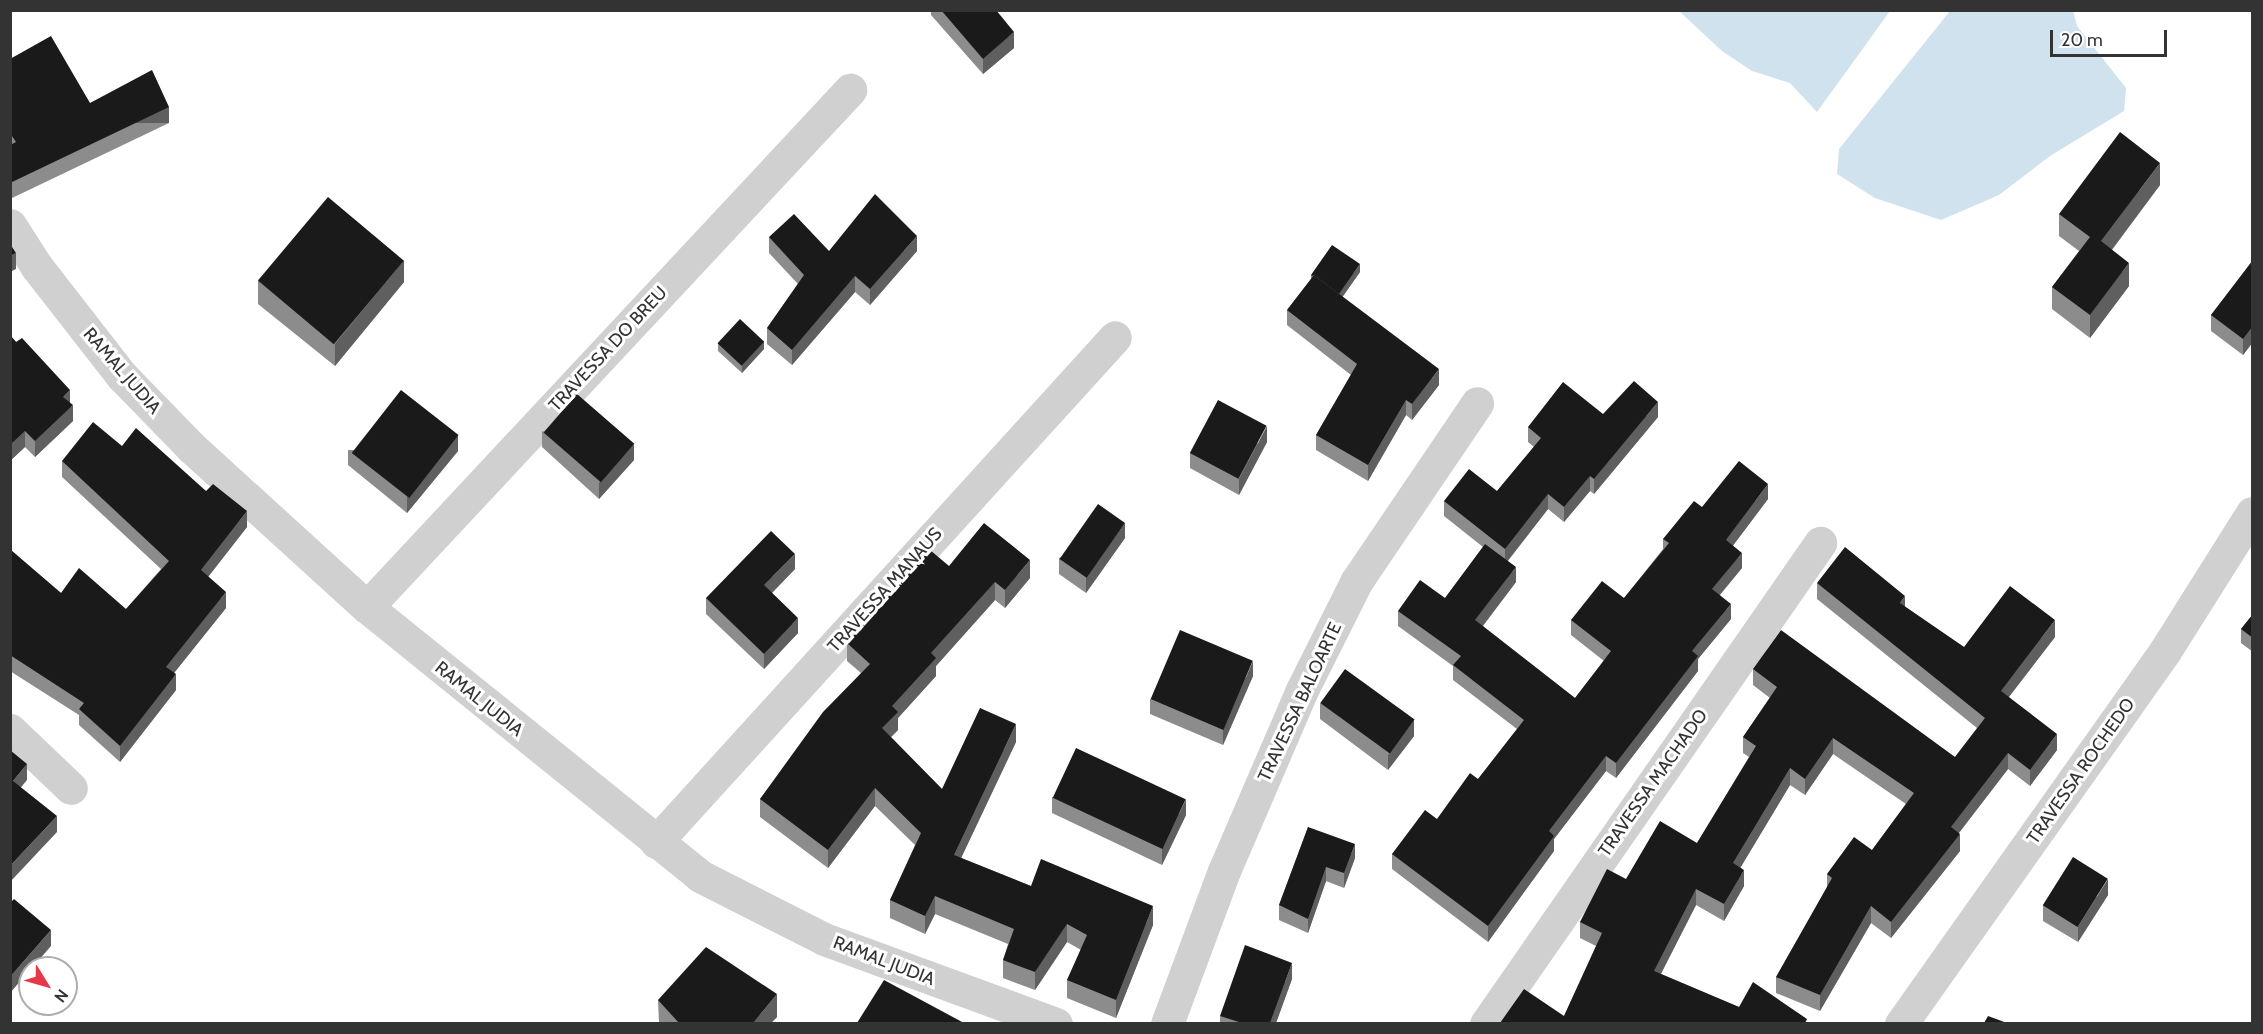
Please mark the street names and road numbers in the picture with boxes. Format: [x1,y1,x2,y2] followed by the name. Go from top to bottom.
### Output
[544,282,672,416] street label: TRAVESSA DO BREU
[79,323,165,419] street label: RAMAL JUDIA
[823,523,947,657] street label: TRAVESSA MANAUS
[1254,619,1346,785] street label: TRAVESSA BALOARTE
[431,657,527,741] street label: RAMAL JUDIA
[2022,694,2140,848] street label: TRAVESSA ROCHEDO
[1594,705,1712,861] street label: TRAVESSA MACHADO
[830,932,938,990] street label: RAMAL JUDIA

